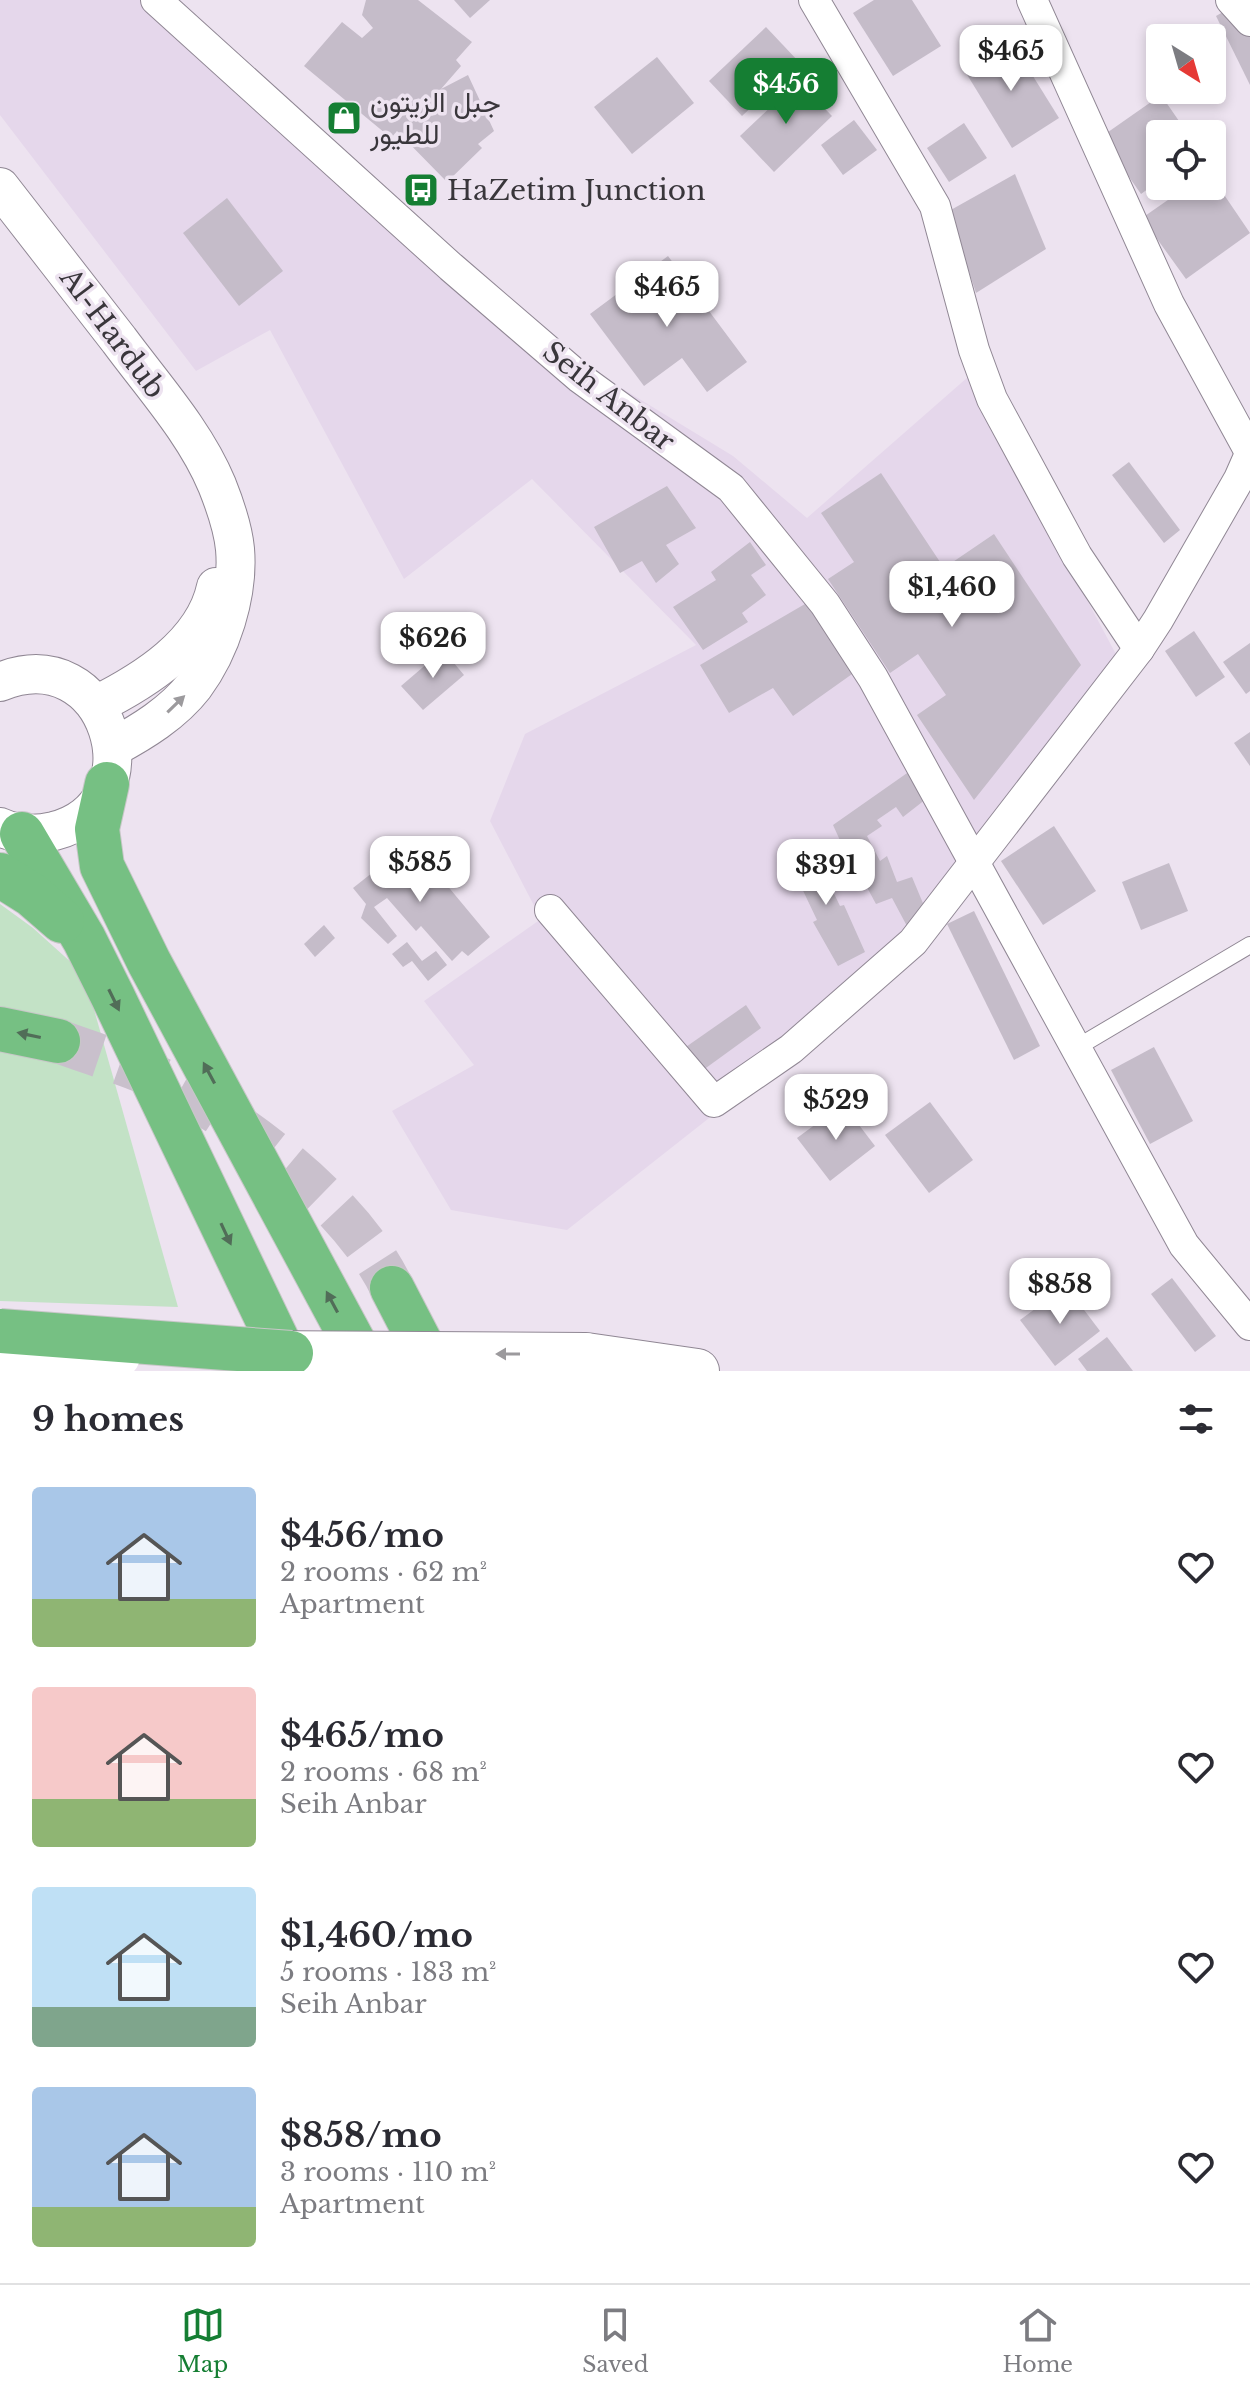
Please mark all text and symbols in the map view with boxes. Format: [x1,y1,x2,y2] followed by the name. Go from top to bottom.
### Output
[1146,24,1226,104] north arrow
[1146,24,1226,200] map controls
[964,25,1058,93] pin: $465
[977,35,1045,67] text: $465
[739,58,833,126] pin: $456
[752,68,820,100] text: $456
[369,85,501,152] place label: جبل الزيتون للطيور
[325,99,363,137] shop icon: جبل الزيتون للطيور
[1146,120,1226,200] button: locate
[402,171,440,209] bus stop icon: HaZetim Junction
[447,173,705,208] place label: HaZetim Junction
[52,261,173,405] street label: Al-Hardub
[620,261,714,329] pin: $465
[633,271,701,303] text: $465
[536,334,682,459] street label: Seih Anbar
[887,561,1017,629] pin: $1,460
[907,571,997,603] text: $1,460
[386,612,480,680] pin: $626
[399,622,467,654] text: $626
[166,695,185,713] one-way arrow
[373,836,467,904] pin: $585
[779,839,873,907] pin: $391
[388,846,452,878] text: $585
[795,849,857,881] text: $391
[107,988,121,1011] one-way arrow
[16,1028,41,1041] one-way arrow
[202,1062,216,1085] one-way arrow
[789,1074,883,1142] pin: $529
[803,1084,869,1116] text: $529
[219,1223,233,1246] one-way arrow
[1013,1258,1107,1326] pin: $858
[1027,1268,1093,1300] text: $858
[325,1291,338,1314] one-way arrow
[495,1348,520,1360] one-way arrow
[1174,1397,1218,1441] icon: filters
[32,1398,184,1440] text: 9 homes
[280,1514,444,1556] text: $456/mo
[96,1519,192,1615] icon: home
[1174,1545,1218,1589] icon: heart
[280,1556,487,1588] text: 2 rooms · 62 m²
[280,1588,425,1620] text: Apartment
[280,1714,444,1756] text: $465/mo
[96,1719,192,1815] icon: home
[1174,1745,1218,1789] icon: heart
[280,1756,487,1788] text: 2 rooms · 68 m²
[280,1788,427,1820] text: Seih Anbar
[280,1914,473,1956] text: $1,460/mo
[96,1919,192,2015] icon: home
[1174,1945,1218,1989] icon: heart
[280,1956,497,1988] text: 5 rooms · 183 m²
[280,1988,427,2020] text: Seih Anbar
[280,2114,442,2156] text: $858/mo
[96,2119,192,2215] icon: home
[1174,2145,1218,2189] icon: heart
[280,2156,496,2188] text: 3 rooms · 110 m²
[280,2188,425,2220] text: Apartment
[177,2303,228,2378] tab: Map
[582,2303,649,2378] tab: Saved
[1003,2303,1073,2378] tab: Home

